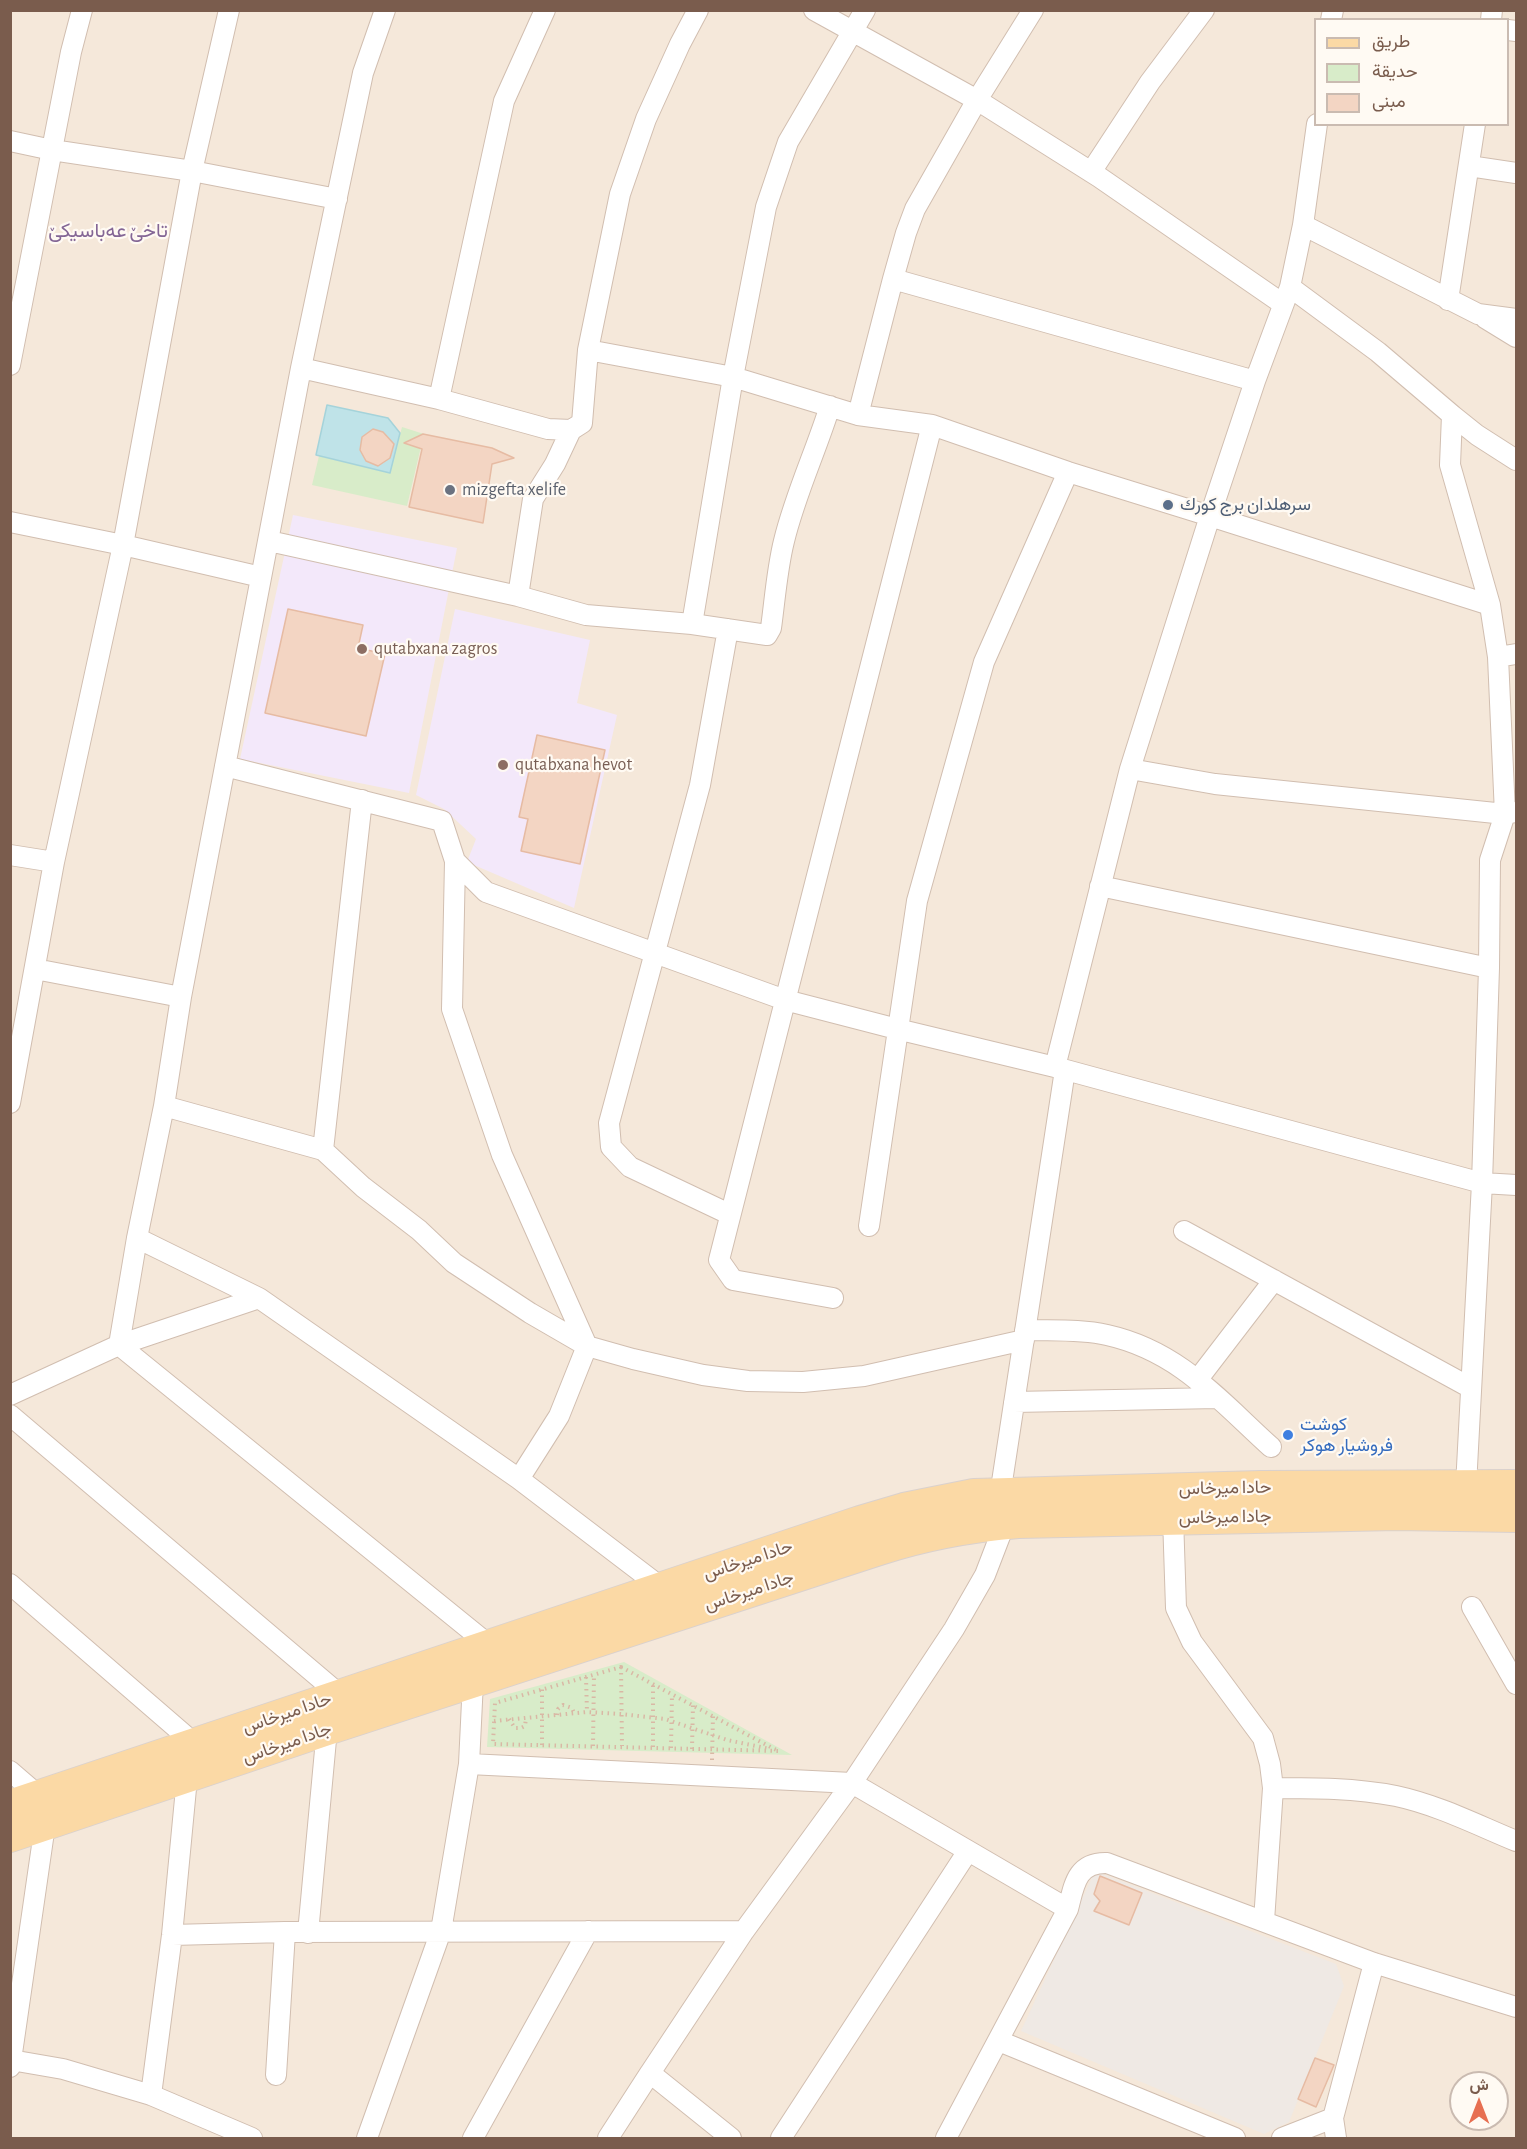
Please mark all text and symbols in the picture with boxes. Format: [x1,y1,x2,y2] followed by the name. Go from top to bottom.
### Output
[1314,18,1509,126] legend
[1372,33,1410,51] text: طريق
[1372,63,1418,81] text: حديقة
[1372,93,1406,111] text: مبنى
[48,219,168,243] district label: تاخێ عه‌باسيكێ
[462,479,566,501] place label: mizgefta xelife
[443,483,457,497] marker: mizgefta xelife
[1180,494,1311,516] place label: سرهلدان برج كورك
[1161,498,1175,512] marker: سرهلدان برج كورك
[374,638,497,660] place label: qutabxana zagros
[355,642,369,656] marker: qutabxana zagros
[515,754,632,776] place label: qutabxana hevot
[496,758,510,772] marker: qutabxana hevot
[1300,1414,1393,1456] place label: كوشت فروشيار هوكر
[1281,1428,1295,1442] marker: كوشت فروشيار هوكر
[1178,1476,1272,1500] street label: حادا ميرخاس
[1178,1505,1272,1529] street label: جادا ميرخاس
[701,1535,795,1585] street label: حادا ميرخاس
[702,1566,796,1616] street label: جادا ميرخاس
[240,1688,334,1738] street label: حادا ميرخاس
[240,1718,334,1768] street label: جادا ميرخاس
[1449,2071,1509,2131] north arrow
[1469,2077,1489,2093] text: ش

